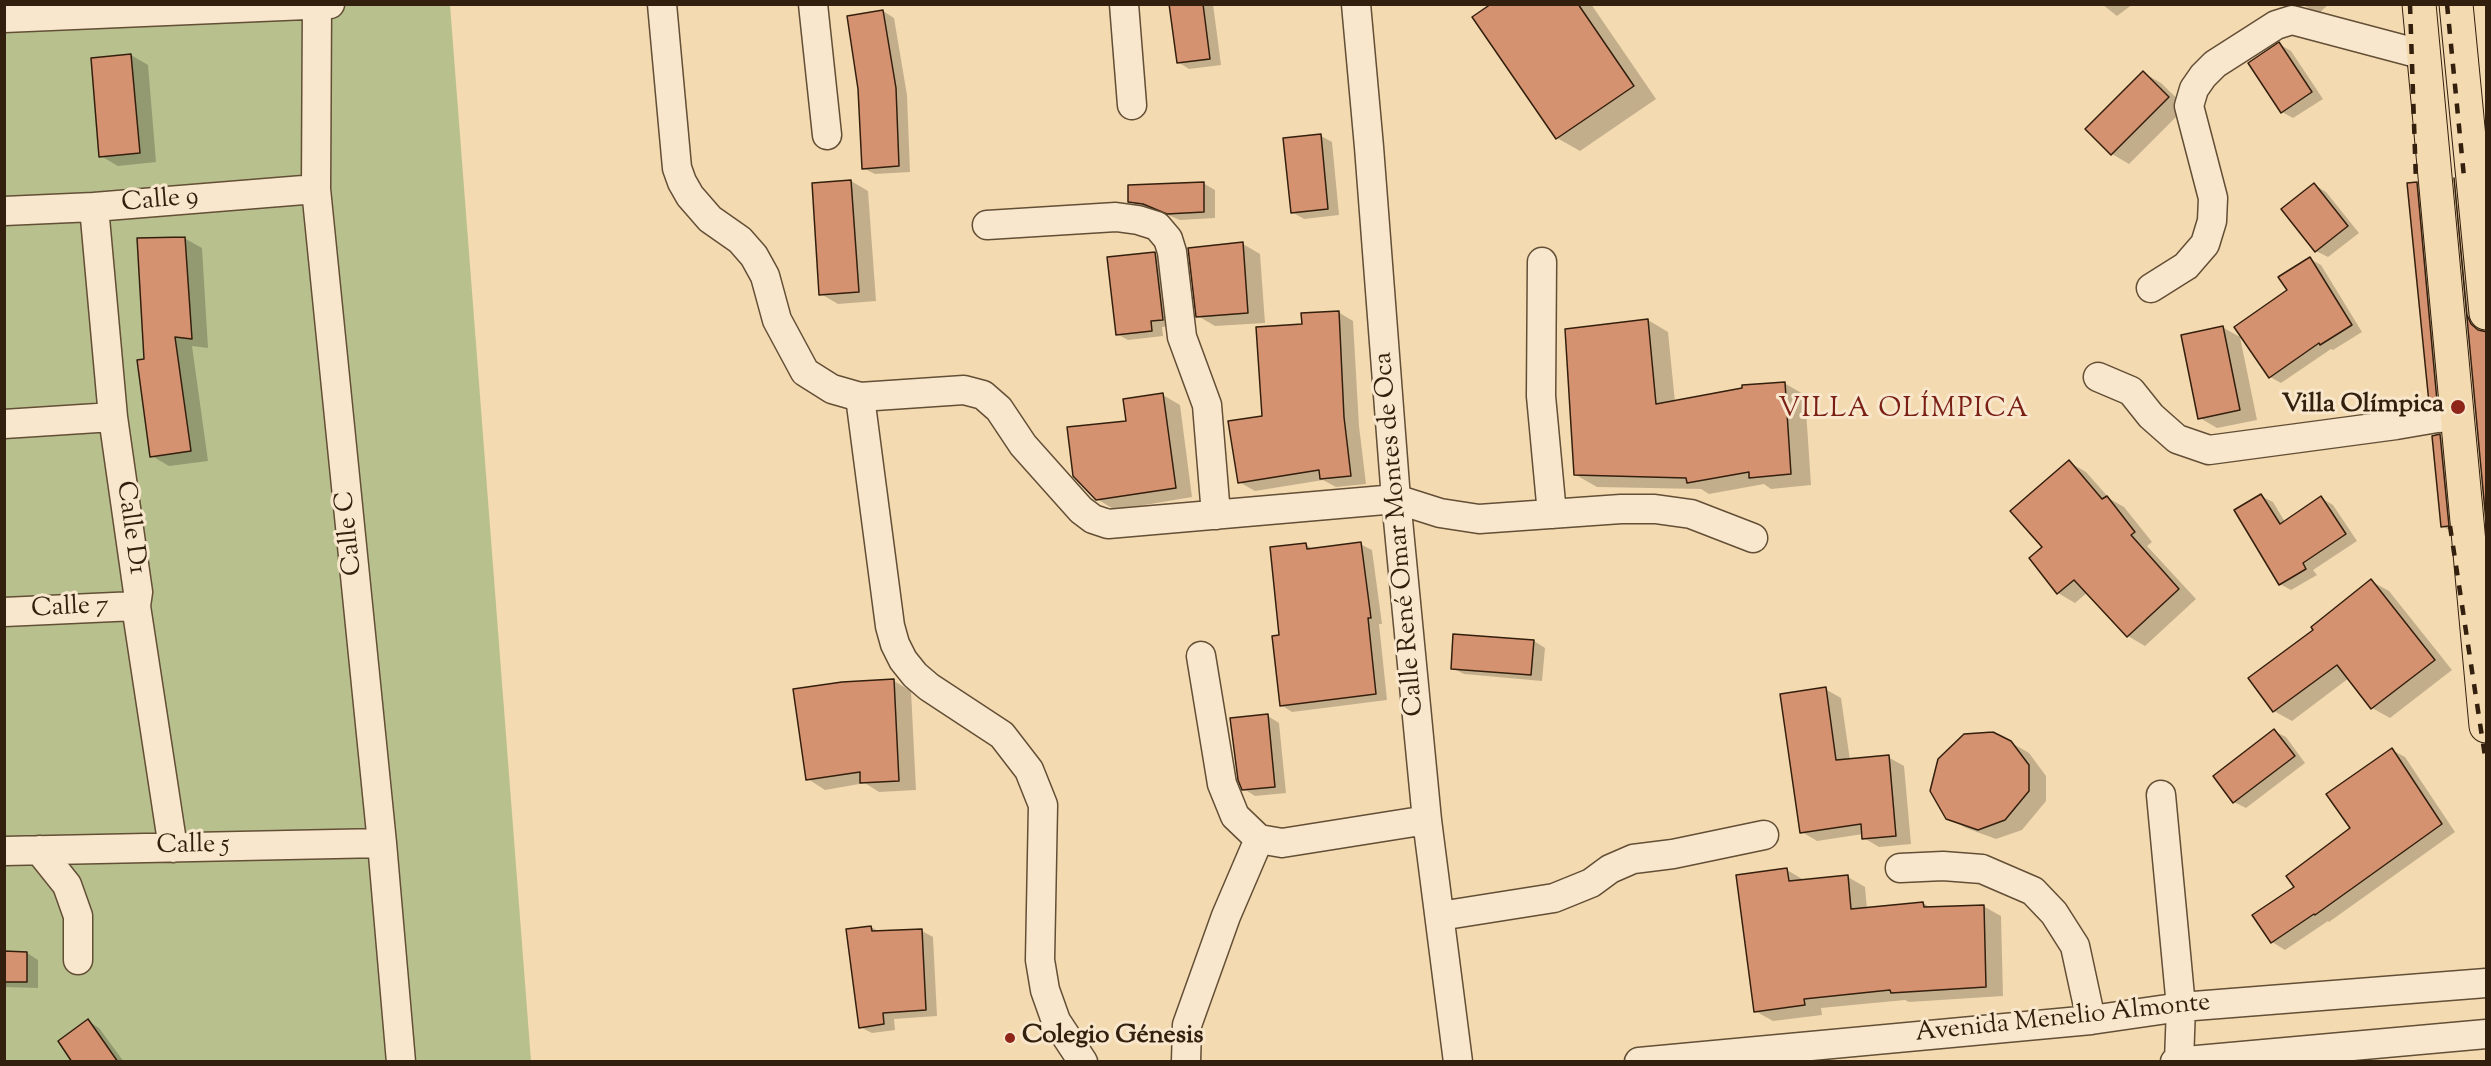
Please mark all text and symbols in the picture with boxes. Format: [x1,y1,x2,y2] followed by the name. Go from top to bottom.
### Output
[120,183,200,221] street label: Calle 9
[1370,351,1432,717] street label: Calle René Omar Montes de Oca
[2282,391,2444,423] place label: Villa Olímpica
[1778,395,2030,427] district label: VILLA OLÍMPICA
[2449,398,2467,416] marker: Villa Olímpica
[107,479,151,577] street label: Calle D1
[331,489,371,577] street label: Calle C
[30,591,110,627] street label: Calle 7
[156,831,230,863] street label: Calle 5
[1914,989,2212,1051] street label: Avenida Menelio Almonte
[1022,1022,1204,1054] place label: Colegio Génesis
[1003,1031,1017,1045] marker: Colegio Génesis

